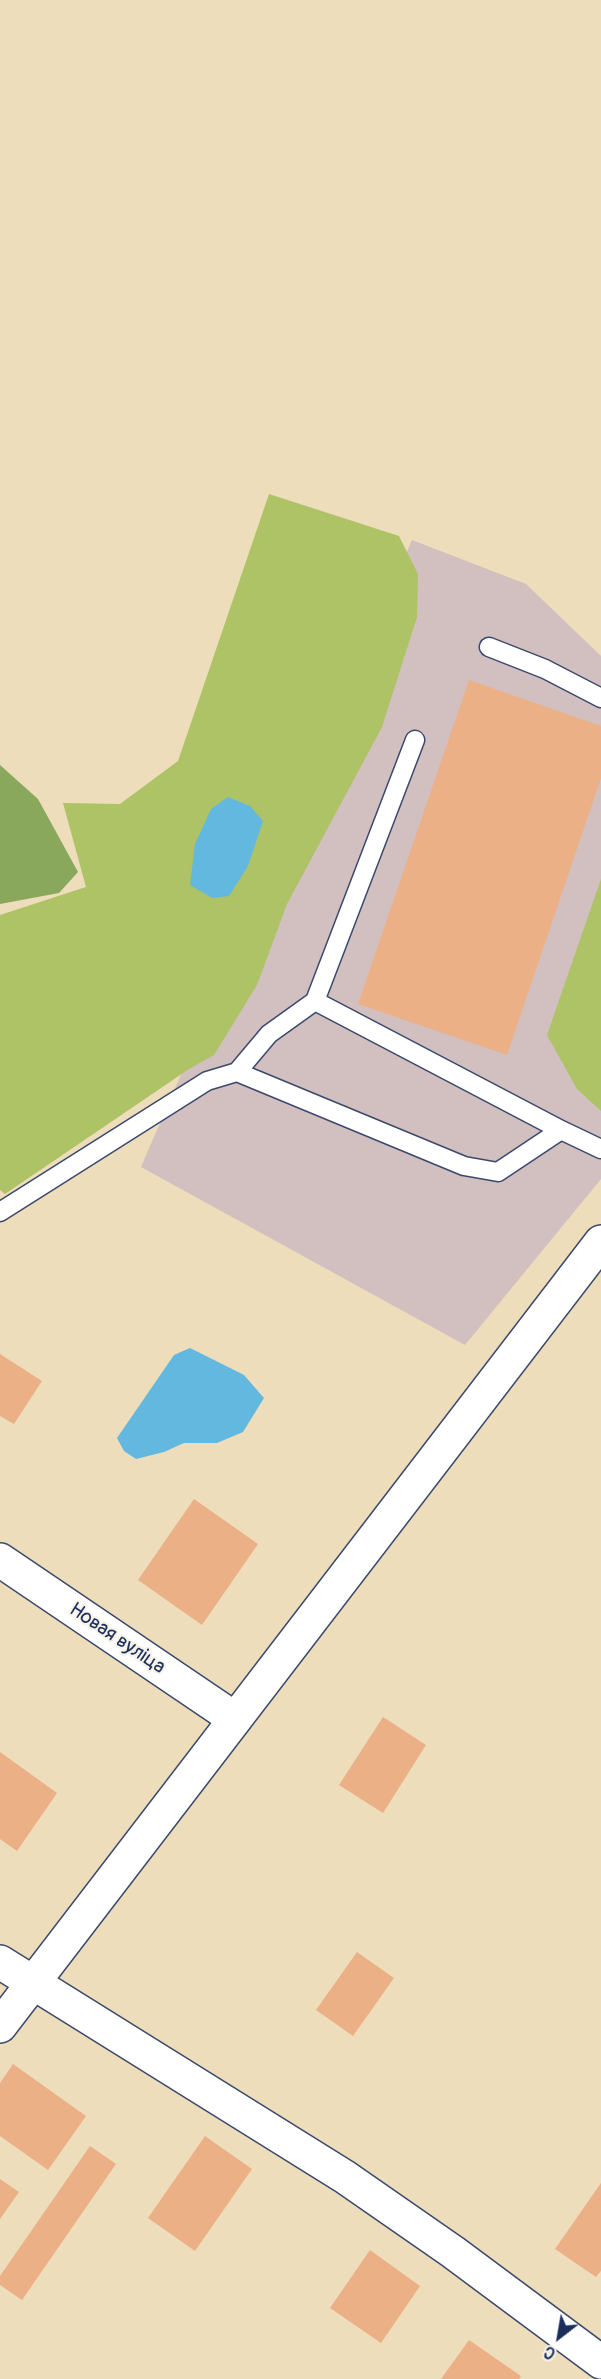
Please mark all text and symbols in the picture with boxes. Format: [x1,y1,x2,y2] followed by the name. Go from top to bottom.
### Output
[64,1598,170,1680] street label: Новая вуліца
[529,2307,589,2367] north arrow
[540,2341,559,2364] text: С

